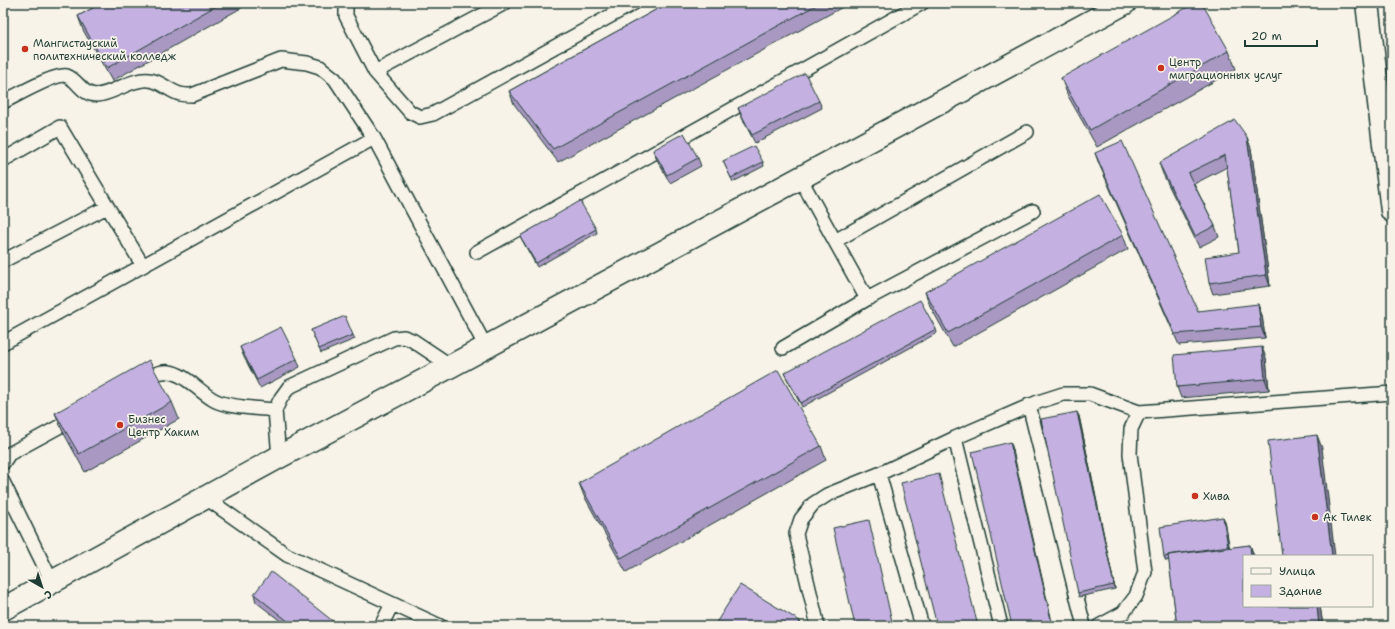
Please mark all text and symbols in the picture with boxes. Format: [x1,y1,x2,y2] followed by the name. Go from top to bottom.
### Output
[1245,22,1317,48] scale bar
[1251,28,1282,44] text: 20 m
[33,36,177,64] place label: Мангистауский политехнический колледж
[20,44,30,54] marker: Мангистауский политехнический колледж
[1169,55,1283,83] place label: Центр миграционных услуг
[1156,63,1166,73] marker: Центр миграционных услуг
[128,412,200,440] place label: Бизнес Центр Хаким
[115,420,125,430] marker: Бизнес Центр Хаким
[1203,489,1230,504] place label: Хива
[1190,491,1200,501] marker: Хива
[1323,510,1372,525] place label: Ак Тилек
[1310,512,1320,522] marker: Ак Тилек
[1243,555,1373,607] legend
[1279,563,1316,579] text: Улица
[22,567,62,607] north arrow
[1279,583,1323,599] text: Здание
[40,586,55,602] text: С

